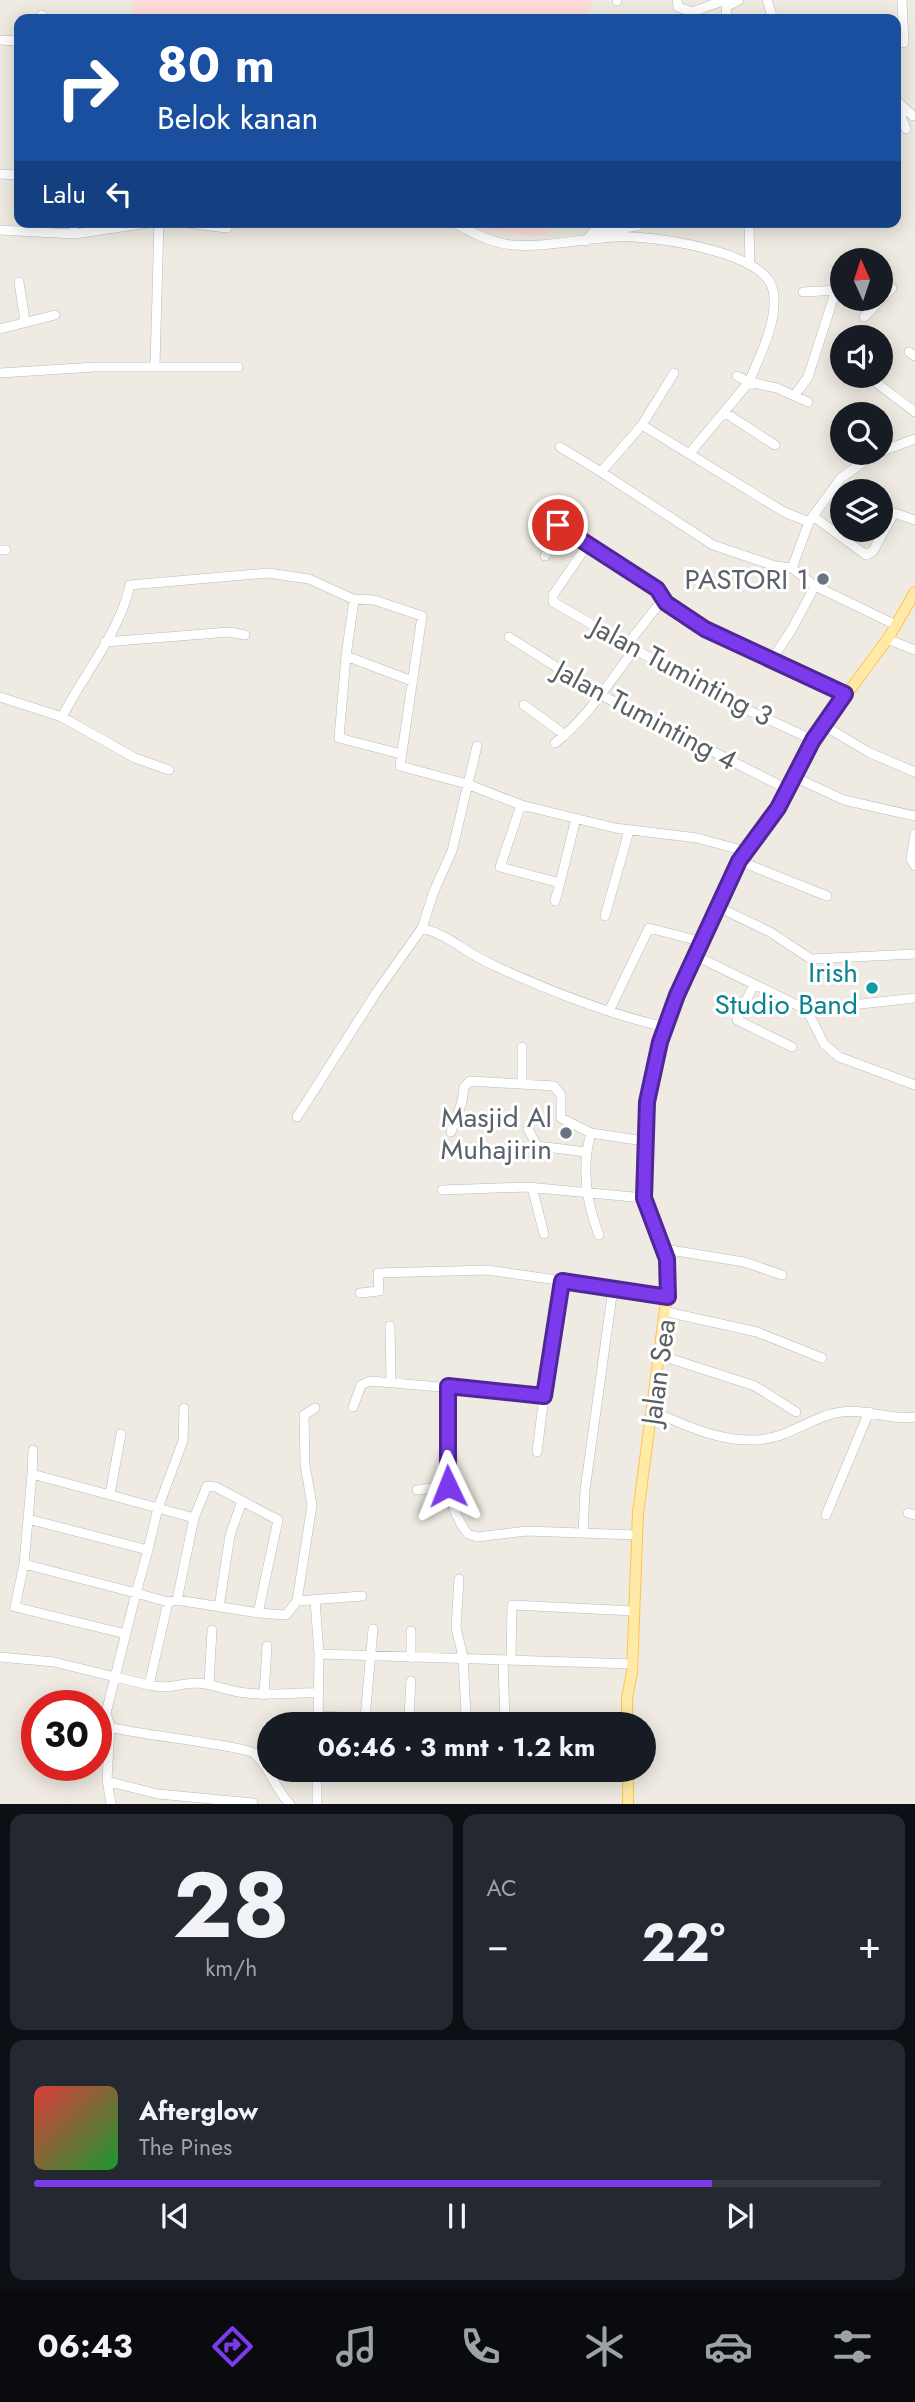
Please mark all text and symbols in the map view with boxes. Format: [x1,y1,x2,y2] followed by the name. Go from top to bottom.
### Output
[157,30,275,100] text: 80 m
[42,42,133,133] icon: right
[157,95,318,141] text: Belok kanan
[42,175,86,213] text: Lalu
[100,175,138,213] icon: left
[830,248,892,312] north arrow
[830,248,893,542] map controls
[830,325,893,388] button: sound
[830,402,893,465] button: search
[830,479,893,542] button: layers
[528,495,588,555] pin
[539,506,577,544] icon: arrive
[685,559,809,600] place label: PASTORI 1
[815,571,831,587] marker: PASTORI 1
[580,604,780,737] street label: Jalan Tuminting 3
[543,648,745,781] street label: Jalan Tuminting 4
[715,952,858,1025] place label: Irish Studio Band
[864,980,880,996] marker: Irish Studio Band
[441,1097,552,1170] place label: Masjid Al Muhajirin
[558,1125,574,1141] marker: Masjid Al Muhajirin
[630,1317,686,1432] street label: Jalan Sea
[411,1449,485,1523] position arrow
[21,1690,112,1781] speed limit sign: 30
[318,1728,595,1766] text: 06:46 · 3 mnt · 1.2 km
[173,1840,290,1971] text: 28
[487,1871,517,1905] text: AC
[641,1905,725,1981] text: 22°
[487,1917,509,1972] text: −
[858,1917,881,1972] text: +
[205,1951,257,1985] text: km/h
[139,2092,258,2130] text: Afterglow
[139,2130,232,2164] text: The Pines
[156,2197,194,2235] icon: previous
[438,2197,476,2235] icon: pause
[721,2197,759,2235] icon: next
[208,2322,257,2371] icon: directions
[332,2322,381,2371] icon: music
[456,2322,505,2371] icon: phone
[580,2322,629,2371] icon: climate
[704,2322,753,2371] icon: car
[828,2322,877,2371] icon: filters
[38,2323,133,2369] text: 06:43

